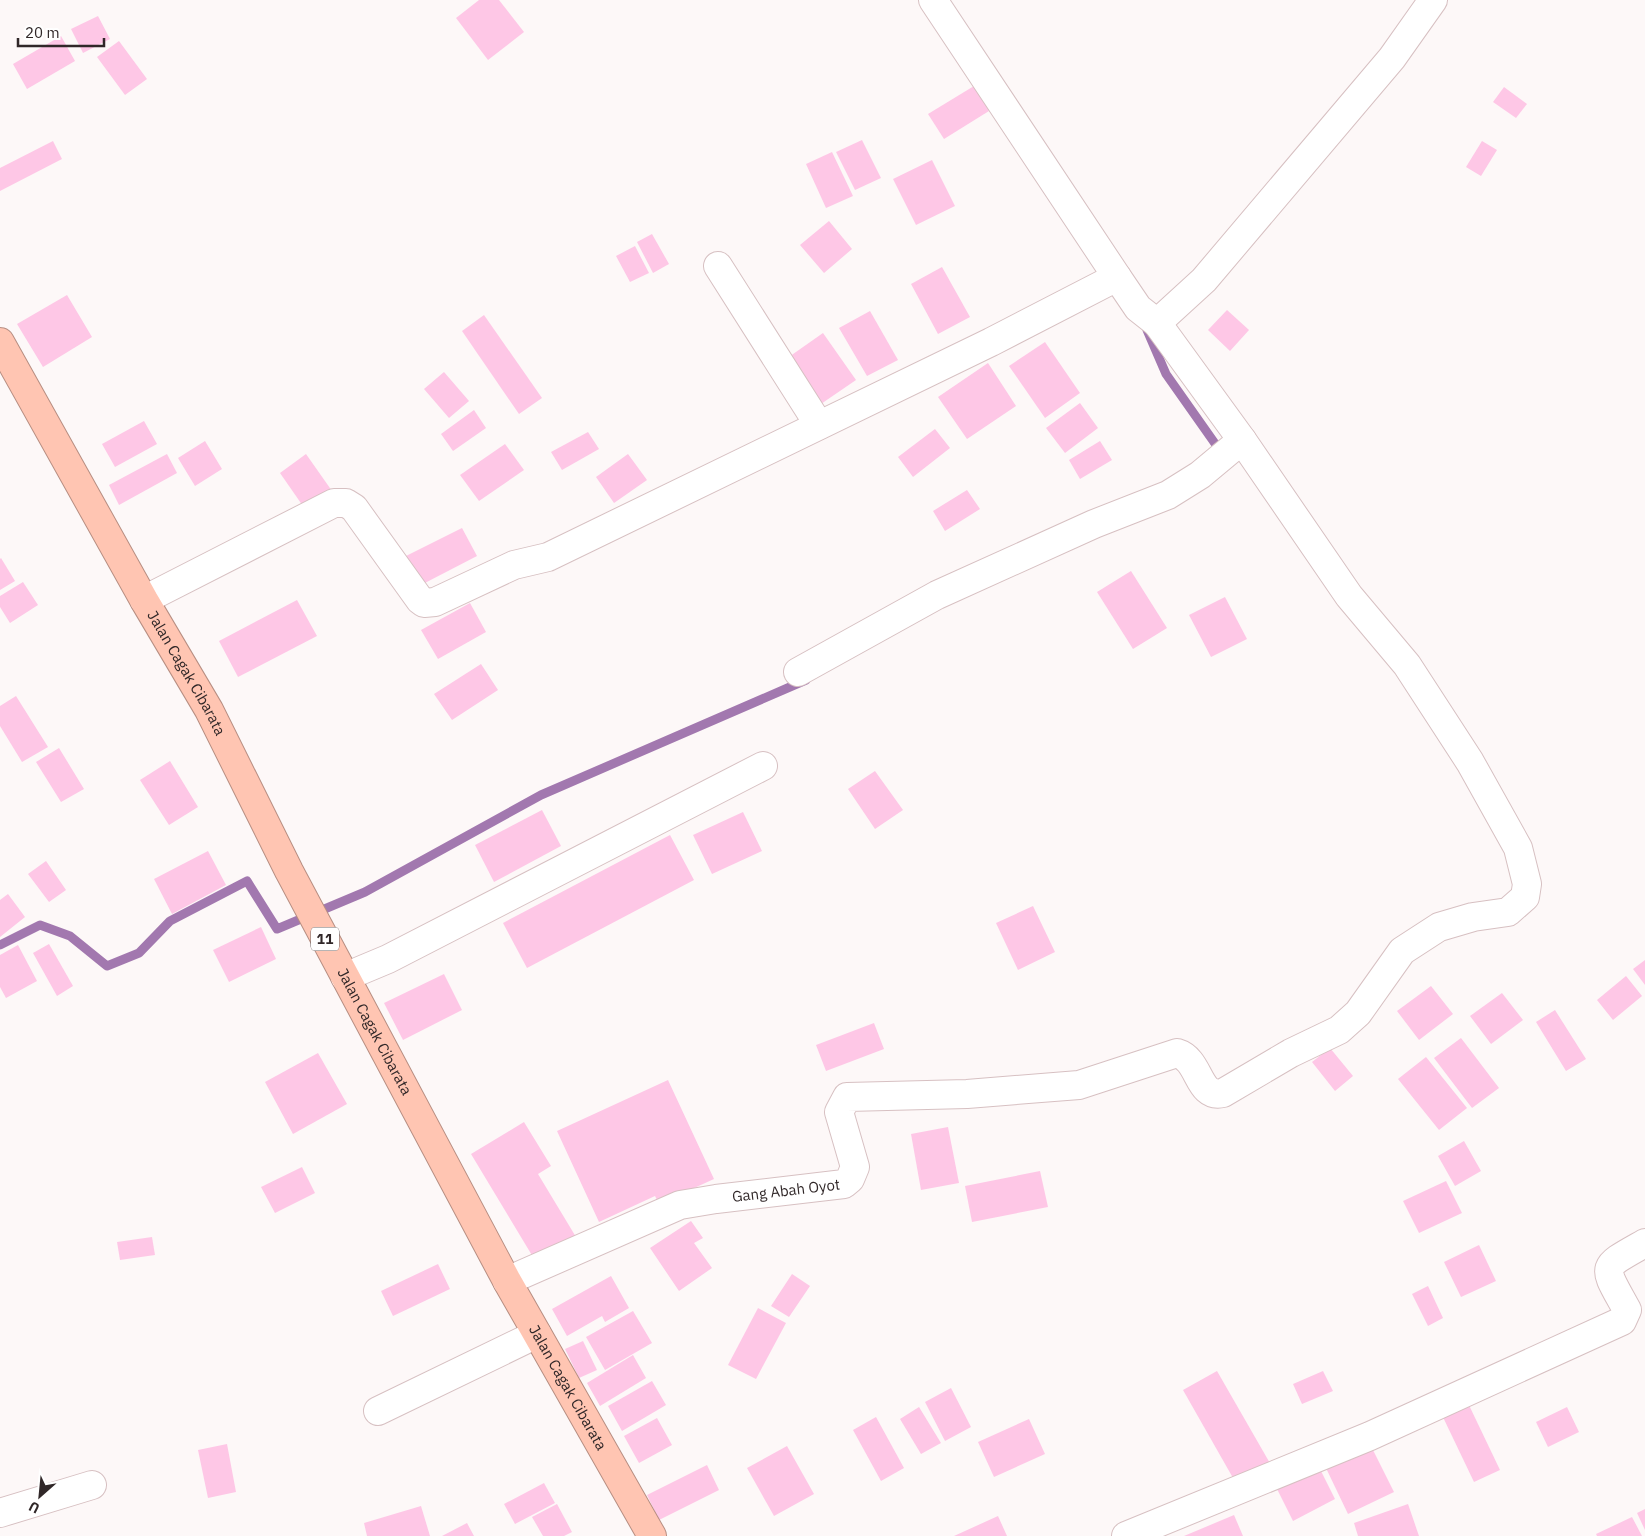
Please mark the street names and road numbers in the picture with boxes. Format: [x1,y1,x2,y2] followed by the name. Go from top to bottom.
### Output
[143,607,230,738] street label: Jalan Cagak Cibarata
[311,928,339,951] road number: 11
[333,965,416,1098] street label: Jalan Cagak Cibarata
[731,1175,841,1206] street label: Gang Abah Oyot
[525,1321,611,1453] street label: Jalan Cagak Cibarata

